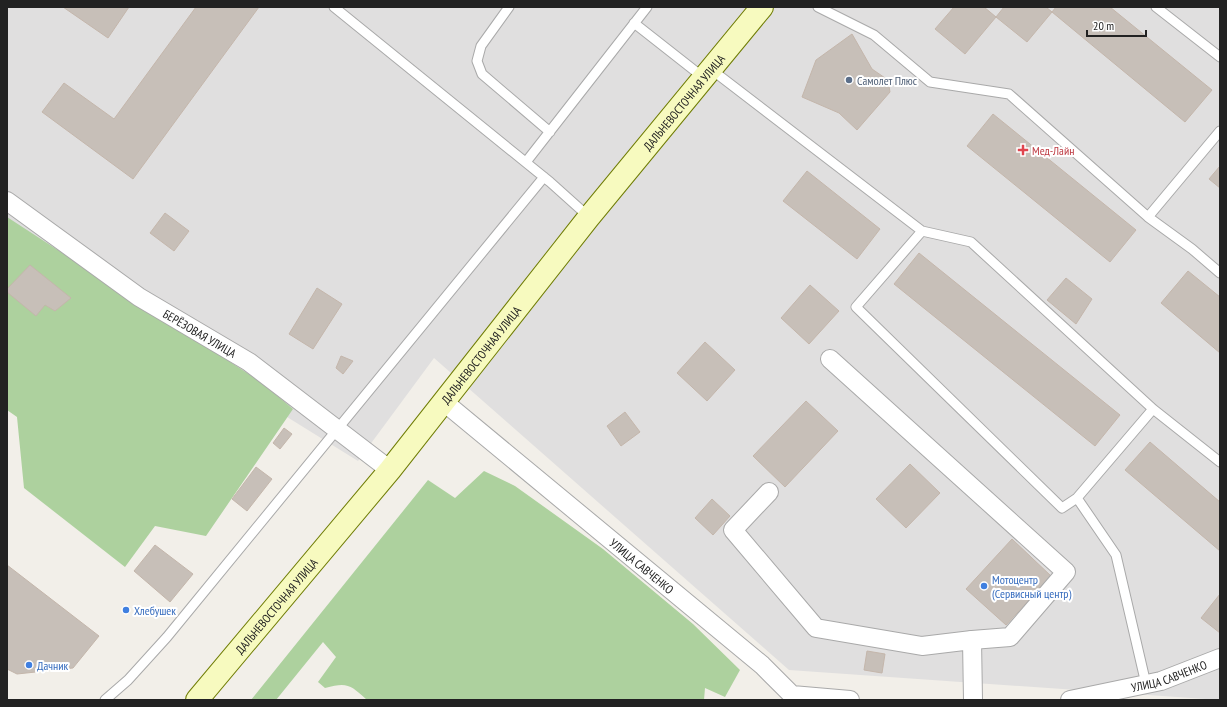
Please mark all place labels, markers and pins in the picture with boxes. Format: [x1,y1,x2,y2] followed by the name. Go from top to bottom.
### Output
[857,73,918,88] place label: Самолет Плюс
[844,75,854,85] marker: Самолет Плюс
[1032,143,1074,158] place label: Мед-Лайн
[1017,144,1029,156] marker: Мед-Лайн
[992,572,1072,601] place label: Мотоцентр (Сервисный центр)
[979,581,989,591] marker: Мотоцентр (Сервисный центр)
[134,603,176,618] place label: Хлебушек
[121,605,131,615] marker: Хлебушек
[37,658,69,673] place label: Дачник
[24,660,34,670] marker: Дачник

